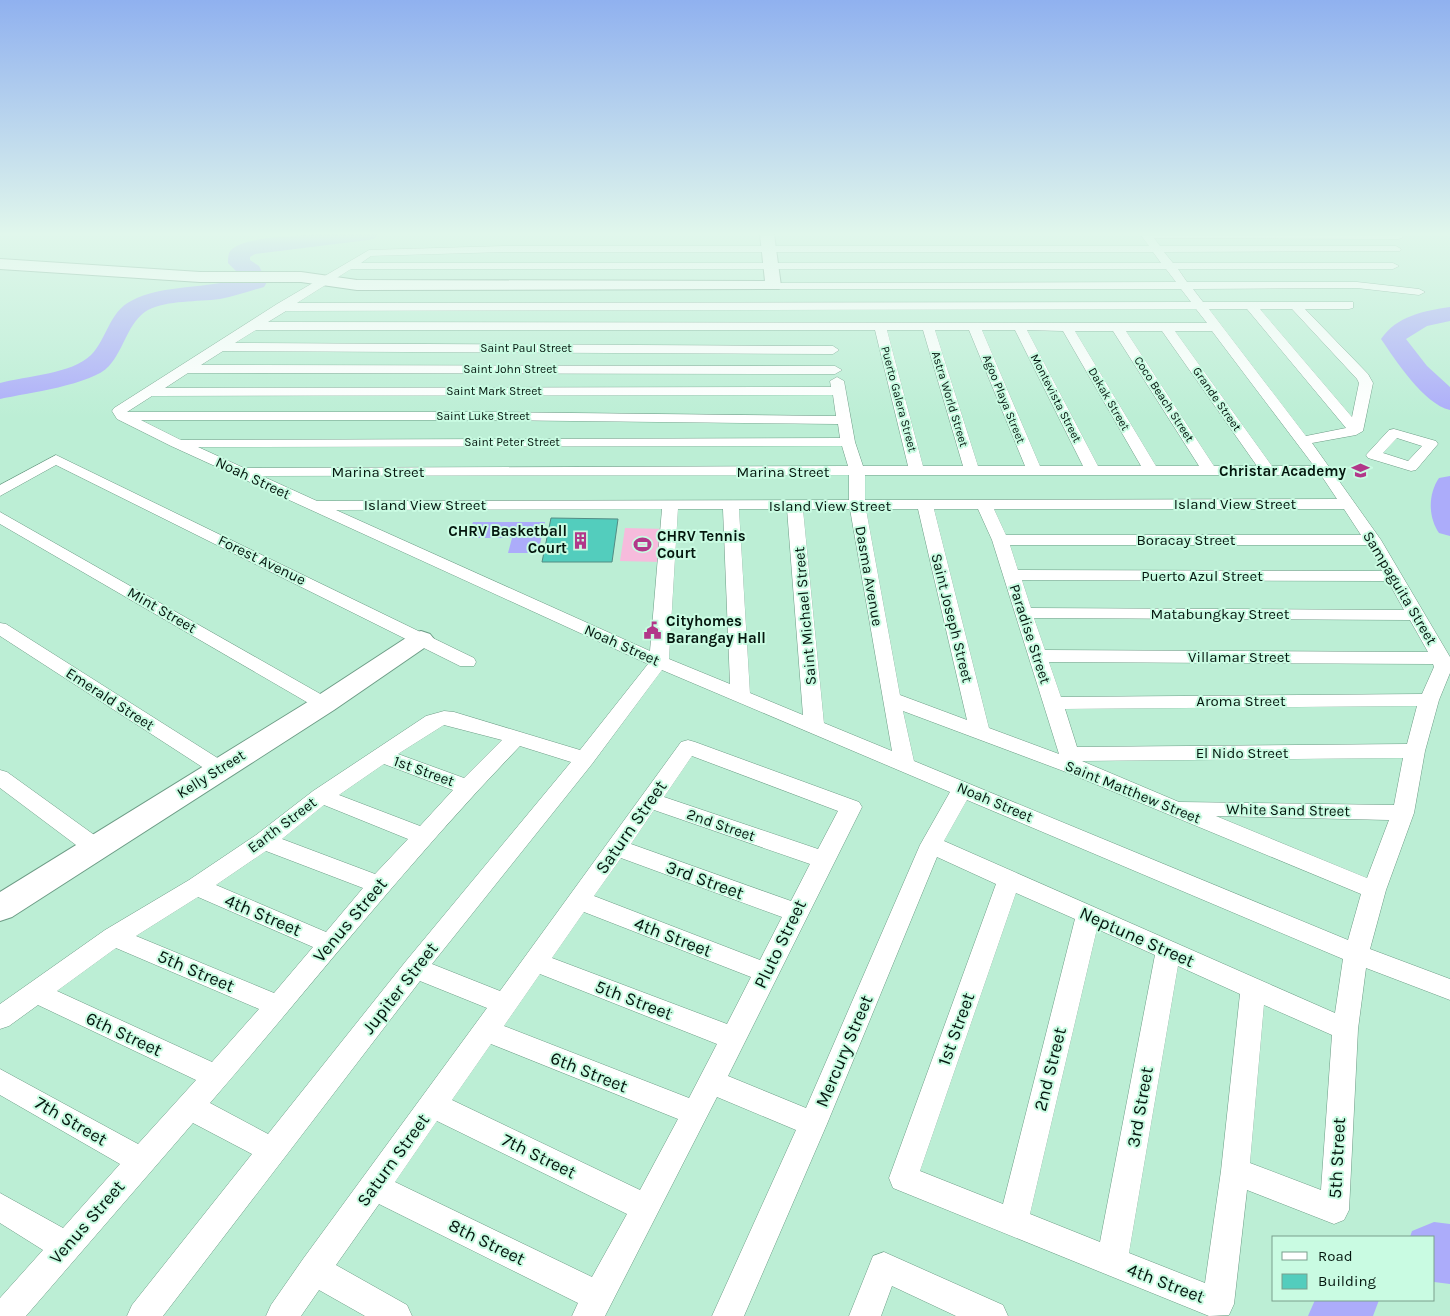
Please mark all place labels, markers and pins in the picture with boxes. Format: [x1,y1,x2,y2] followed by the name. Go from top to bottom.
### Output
[1350,461,1370,481] school or university icon: Christar Academy
[1219,462,1346,480] place label: Christar Academy
[448,522,567,557] place label: CHRV Basketball Court
[657,527,746,562] place label: CHRV Tennis Court
[571,530,591,550] building icon: CHRV Basketball Court
[633,535,653,555] sports icon: CHRV Tennis Court
[666,612,766,647] place label: Cityhomes Barangay Hall
[642,620,662,640] public building icon: Cityhomes Barangay Hall

